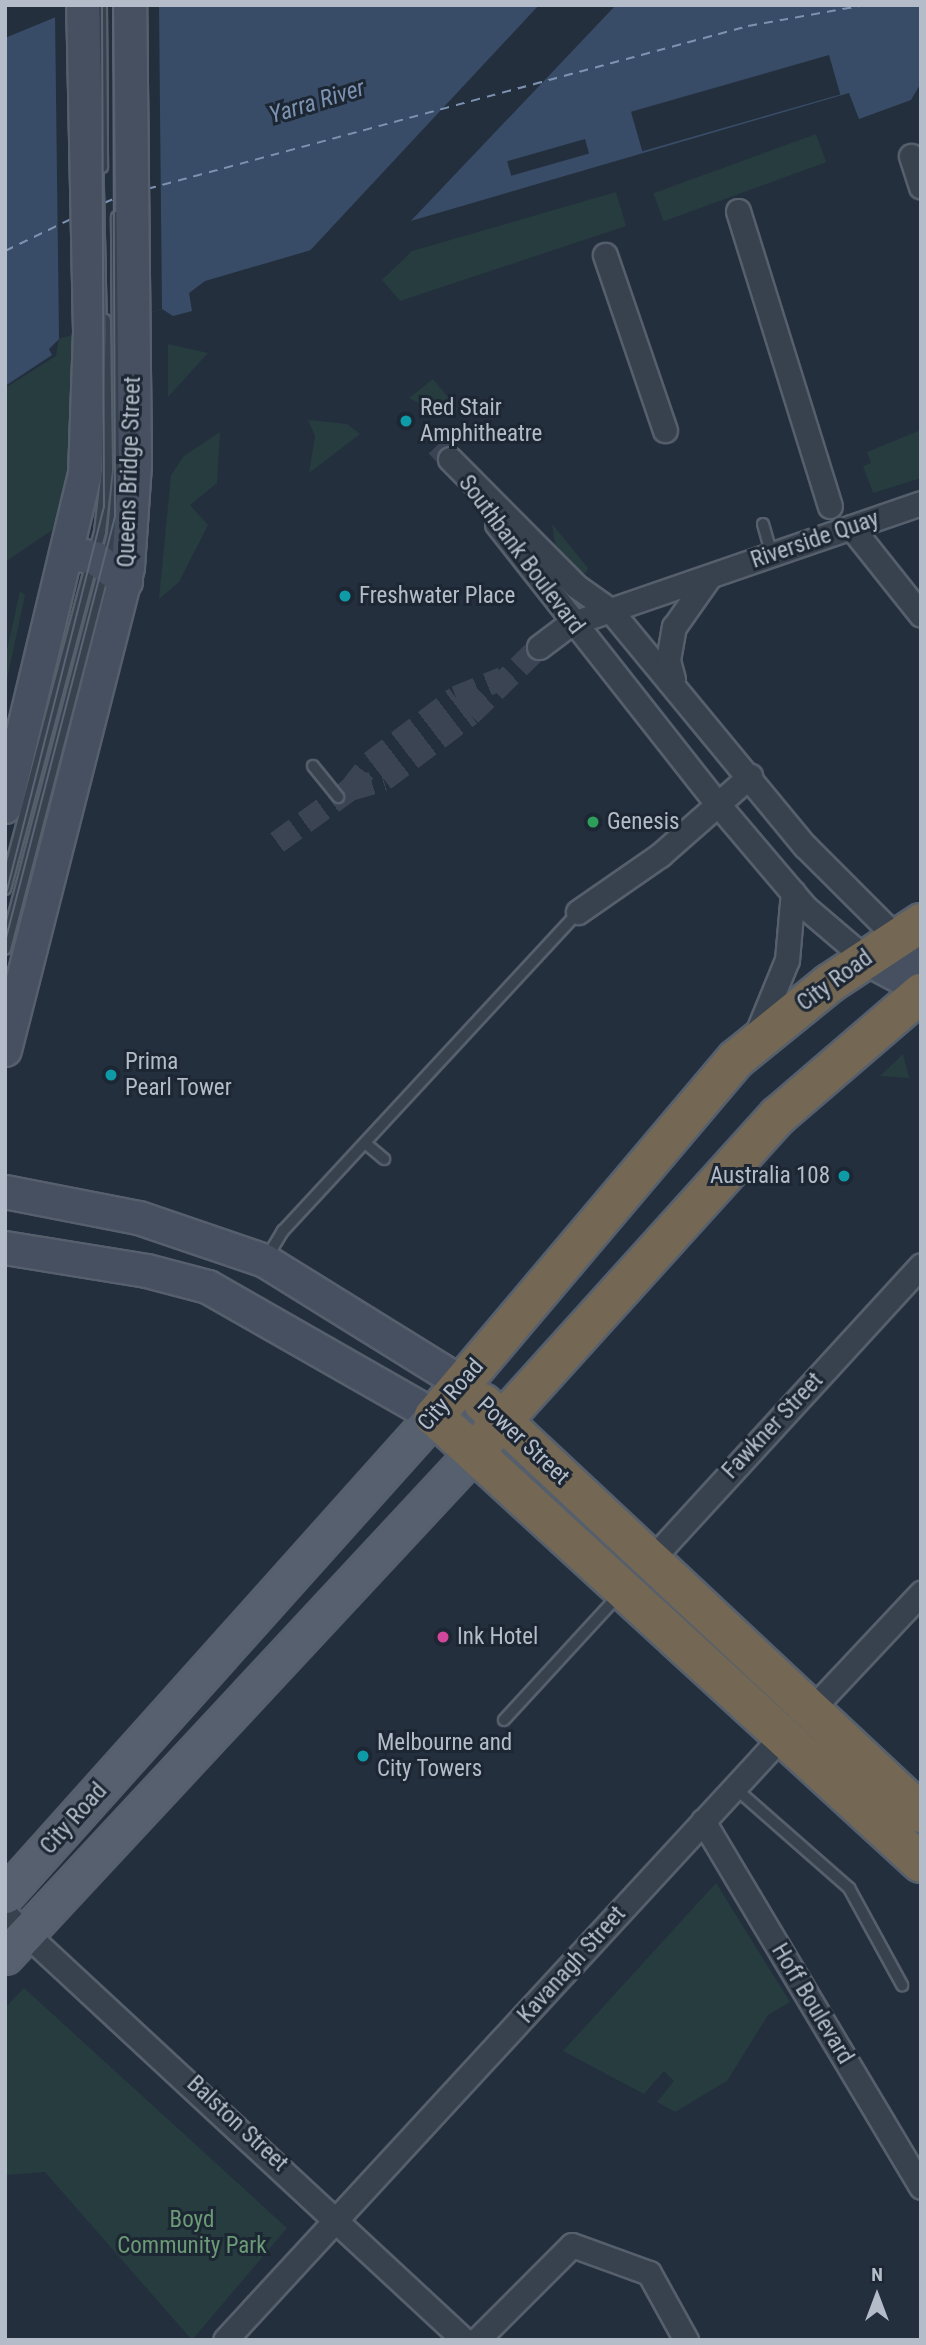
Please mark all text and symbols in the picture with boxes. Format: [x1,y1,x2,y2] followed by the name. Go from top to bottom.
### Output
[266,74,368,130] water label: Yarra River
[113,376,147,568] street label: Queens Bridge Street
[420,394,542,448] place label: Red Stair Amphitheatre
[398,413,414,429] marker: Red Stair Amphitheatre
[452,470,590,640] street label: Southbank Boulevard
[747,505,883,575] street label: Riverside Quay
[359,582,515,610] place label: Freshwater Place
[337,588,353,604] marker: Freshwater Place
[607,808,680,836] place label: Genesis
[585,814,601,830] marker: Genesis
[792,945,878,1017] street label: City Road
[125,1048,232,1102] place label: Prima Pearl Tower
[103,1067,119,1083] marker: Prima Pearl Tower
[710,1162,830,1190] place label: Australia 108
[836,1168,852,1184] marker: Australia 108
[412,1353,490,1437] street label: City Road
[717,1367,829,1485] street label: Fawkner Street
[471,1391,575,1491] street label: Power Street
[457,1623,538,1651] place label: Ink Hotel
[435,1629,451,1645] marker: Ink Hotel
[377,1729,512,1783] place label: Melbourne and City Towers
[355,1748,371,1764] marker: Melbourne and City Towers
[35,1778,113,1860] street label: City Road
[512,1901,632,2029] street label: Kavanagh Street
[765,1939,859,2069] street label: Hoff Boulevard
[181,2070,293,2178] street label: Balston Street
[117,2206,267,2260] park label: Boyd Community Park
[842,2261,912,2331] north arrow
[871,2263,883,2286] text: N

